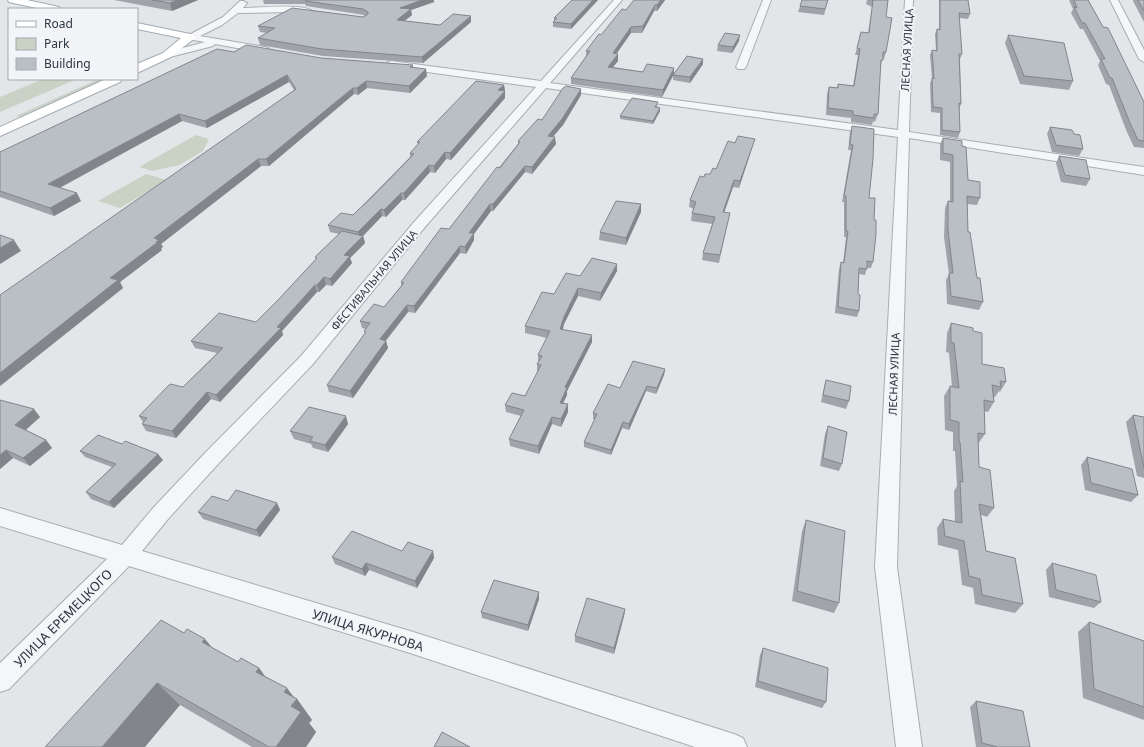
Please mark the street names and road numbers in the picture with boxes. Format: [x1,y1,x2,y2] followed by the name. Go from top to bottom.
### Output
[897,7,916,92] street label: ЛЕСНАЯ УЛИЦА
[327,225,421,333] street label: ФЕСТИВАЛЬНАЯ УЛИЦА
[885,331,902,416] street label: ЛЕСНАЯ УЛИЦА
[10,565,116,671] street label: УЛИЦА ЕРЕМЕЦКОГО
[310,604,427,656] street label: УЛИЦА ЯКУРНОВА

